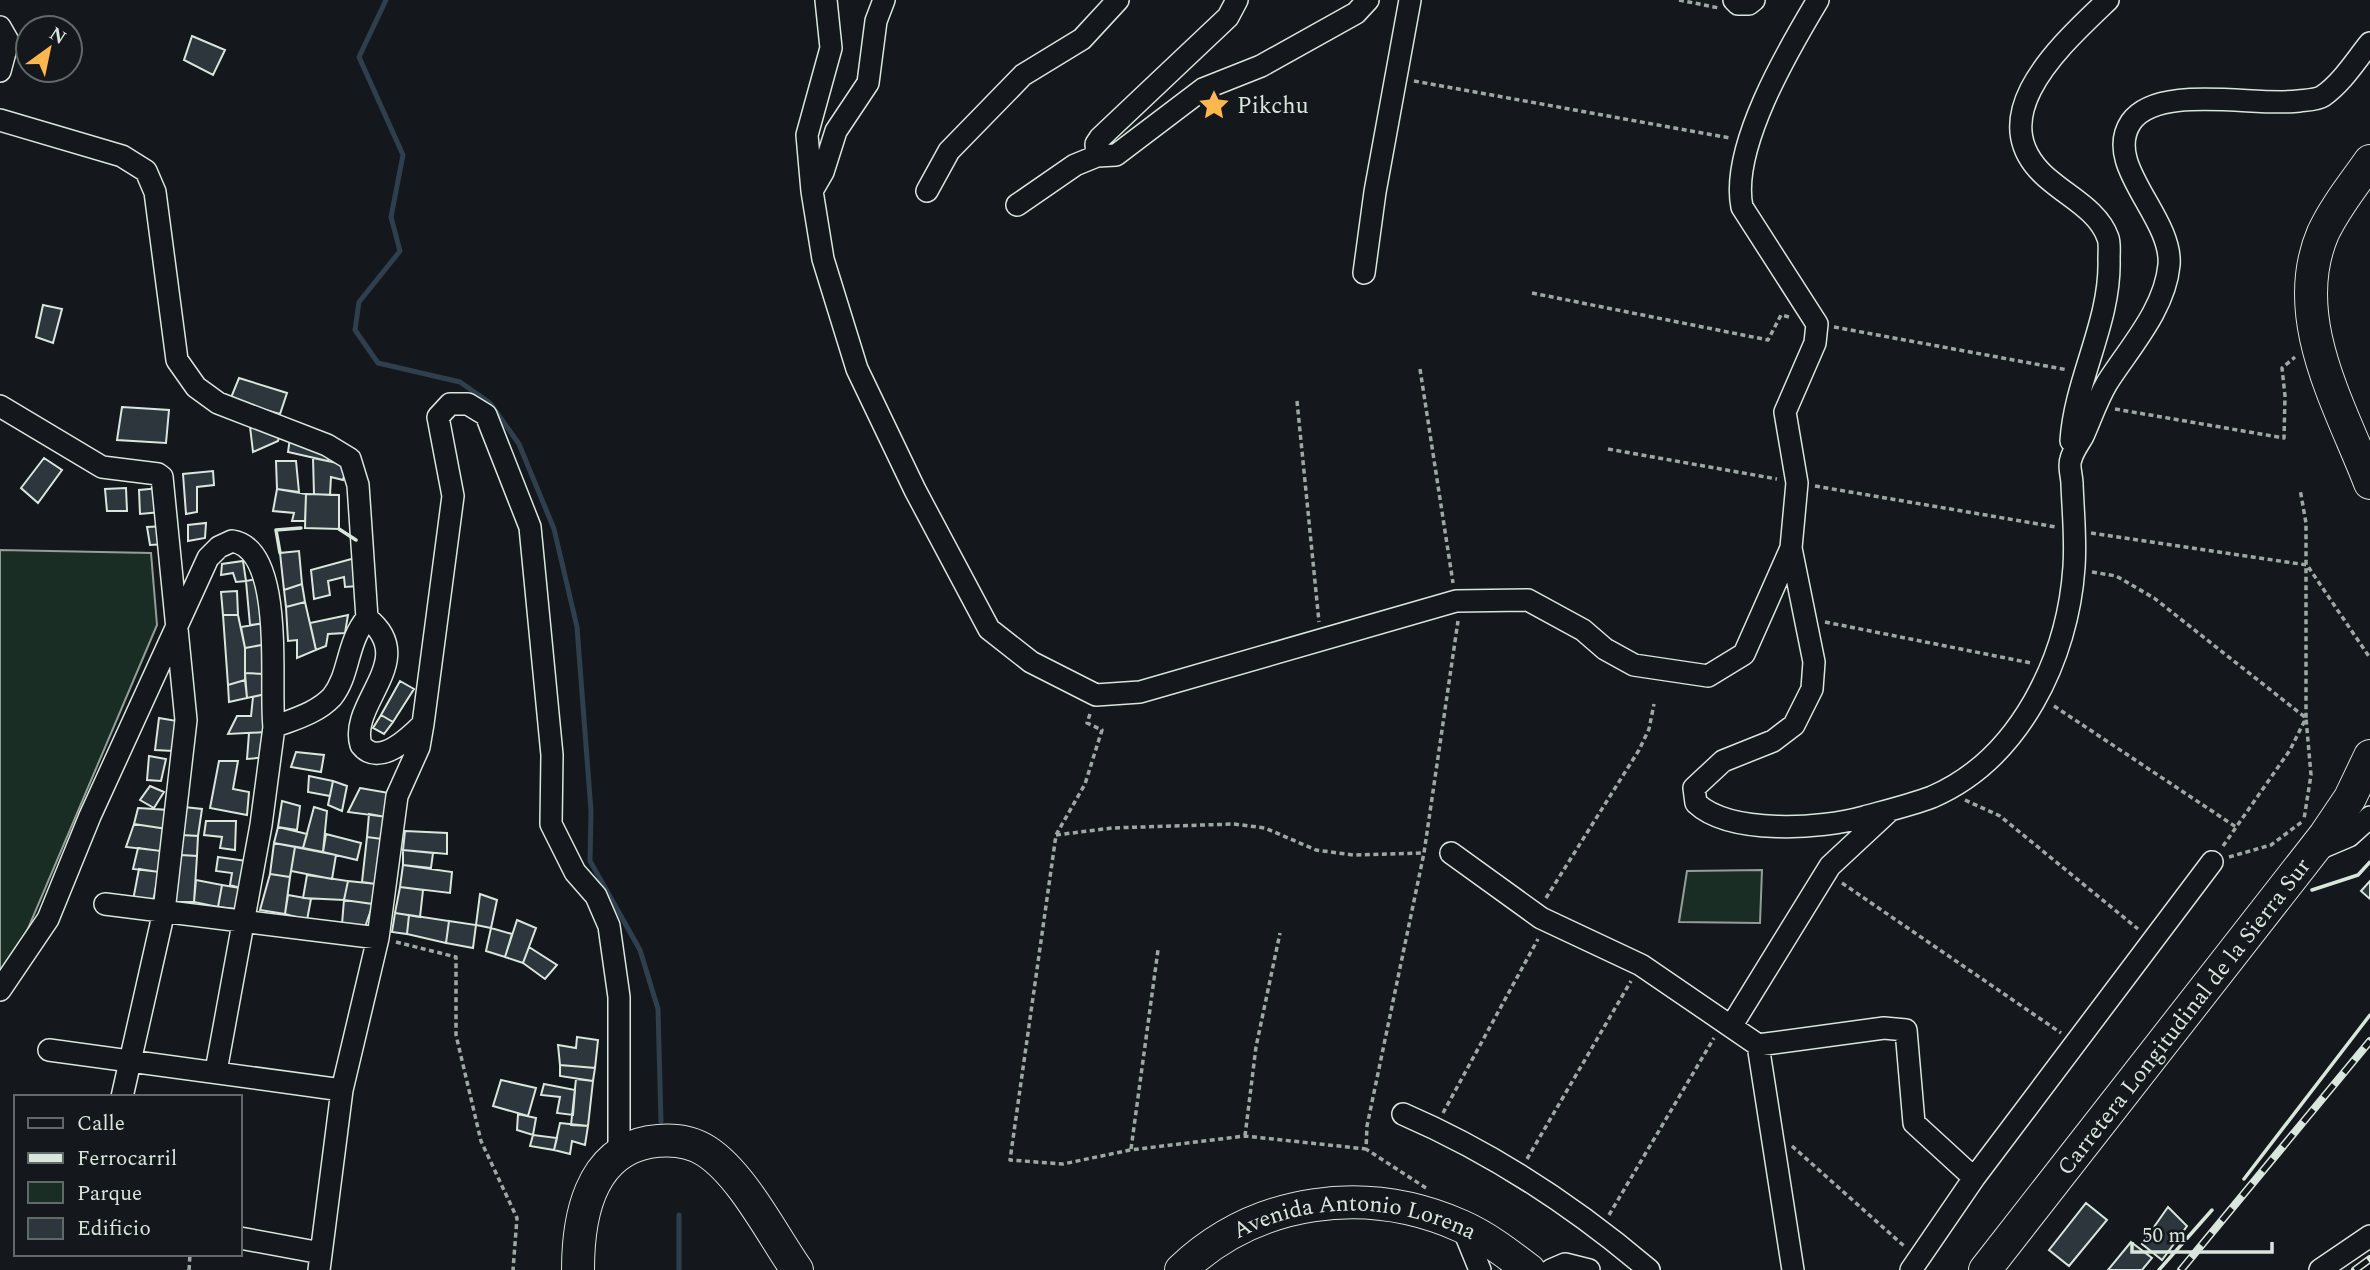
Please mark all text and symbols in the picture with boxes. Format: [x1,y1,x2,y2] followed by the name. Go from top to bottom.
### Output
[14,14,84,84] north arrow
[43,20,72,52] text: N
[1197,88,1231,122] place icon: Pikchu
[1237,89,1309,124] place label: Pikchu
[2049,851,2320,1184] street label: Carretera Longitudinal de la Sierra Sur
[14,1095,242,1256] legend
[77,1108,125,1140] text: Calle
[77,1143,177,1175] text: Ferrocarril
[77,1178,142,1210] text: Parque
[1227,1186,1482,1250] text: Avenida Antonio Lorena
[2132,1210,2272,1254] scale bar
[77,1213,151,1245] text: Edificio
[2142,1220,2186,1252] text: 50 m
[1229,1222,1479,1254] street label: Avenida Antonio Lorena

